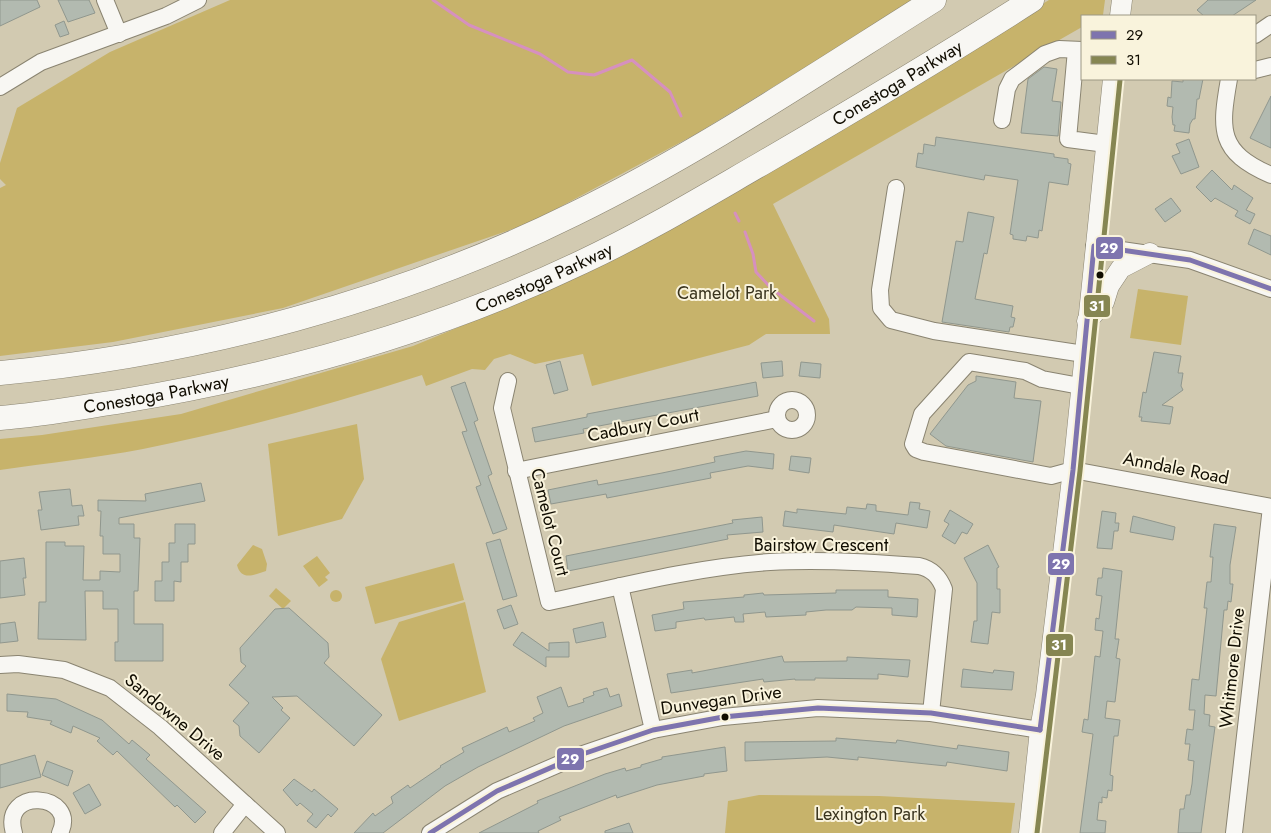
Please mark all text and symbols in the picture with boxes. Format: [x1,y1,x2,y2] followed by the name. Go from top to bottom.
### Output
[1081,15,1256,80] legend
[1126,24,1143,46] text: 29
[827,34,967,132] street label: Conestoga Parkway
[1126,49,1141,71] text: 31
[471,236,617,320] street label: Conestoga Parkway
[1095,236,1124,260] line badge: 29
[1100,238,1118,258] text: 29
[1095,270,1105,280] unlabelled marker
[677,280,777,306] park label: Camelot Park
[1083,294,1111,318] line badge: 31
[1089,296,1105,316] text: 31
[82,368,232,420] street label: Conestoga Parkway
[585,401,702,449] street label: Cadbury Court
[1121,445,1231,491] street label: Anndale Road
[524,465,576,579] street label: Camelot Court
[754,532,889,558] street label: Bairstow Crescent
[1047,552,1075,576] line badge: 29
[1052,554,1070,574] text: 29
[1213,607,1251,729] street label: Whitmore Drive
[1045,633,1074,657] line badge: 31
[1051,635,1067,655] text: 31
[119,667,231,767] street label: Sandowne Drive
[659,679,783,721] street label: Dunvegan Drive
[720,712,730,722] unlabelled marker
[556,747,585,771] line badge: 29
[561,749,579,769] text: 29
[815,801,925,827] park label: Lexington Park

